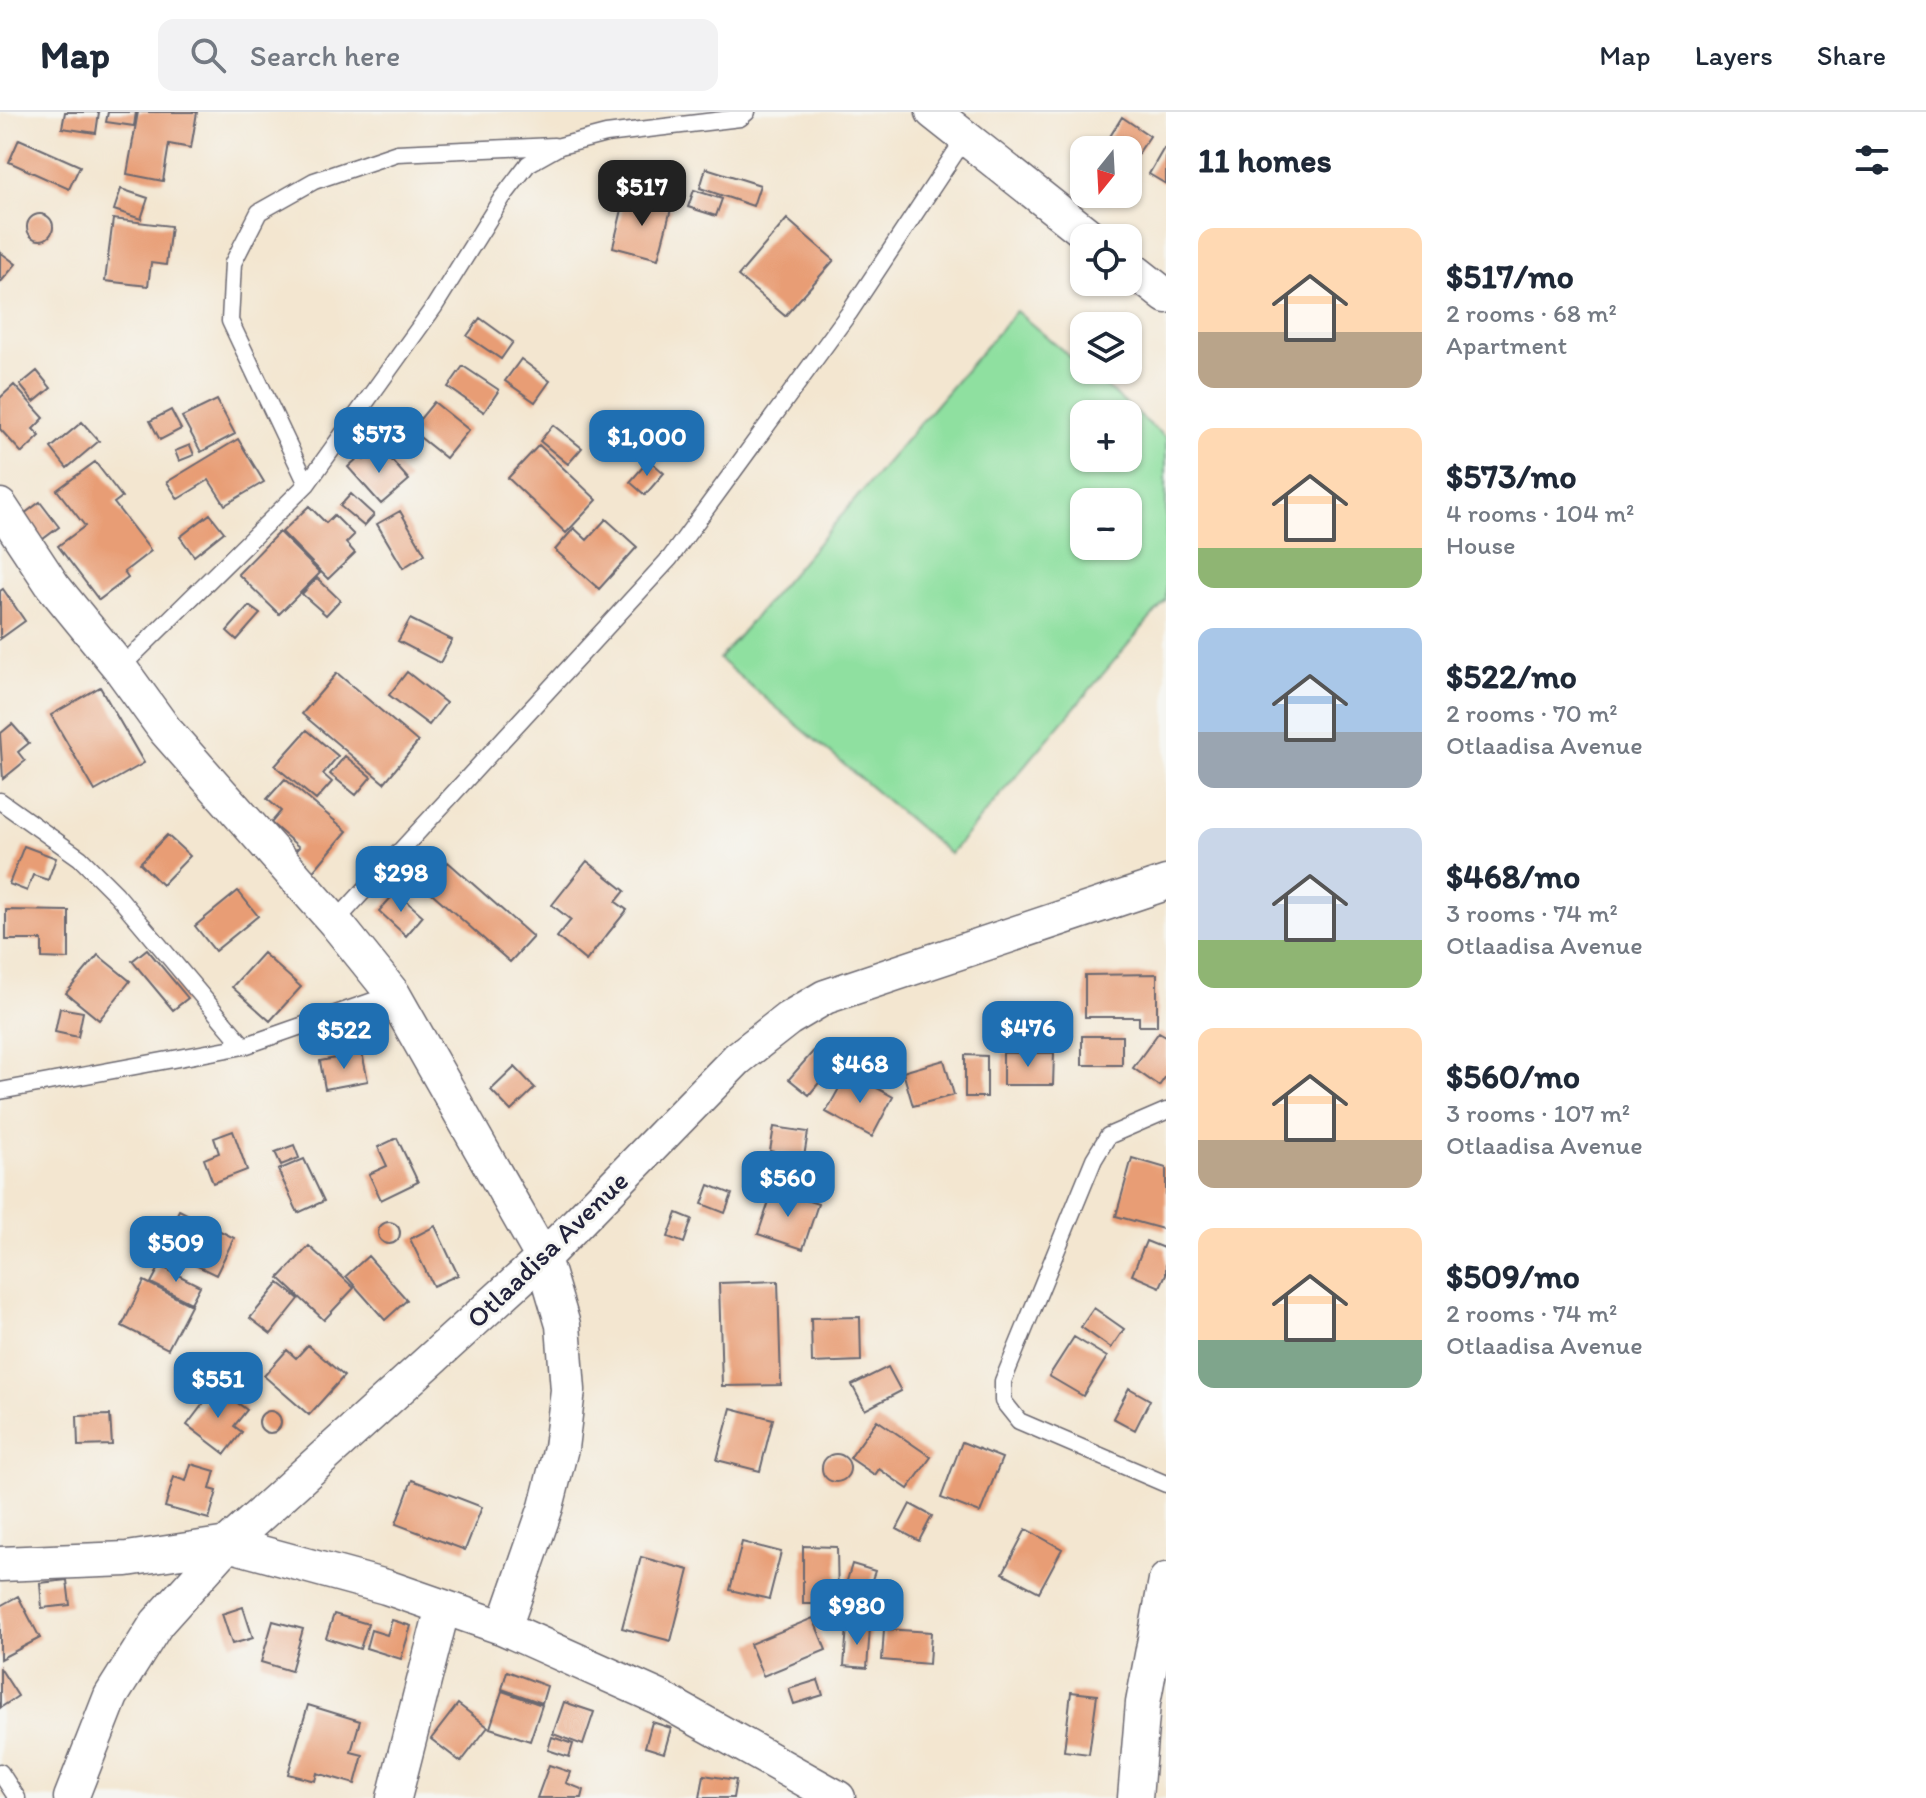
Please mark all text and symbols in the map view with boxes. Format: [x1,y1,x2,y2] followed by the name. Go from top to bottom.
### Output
[158,19,718,91] search box
[40,32,110,78] text: Map
[186,33,230,77] icon: search
[250,37,400,74] text: Search here
[1599,38,1651,72] text: Map
[1695,38,1773,72] text: Layers
[1817,38,1886,72] text: Share
[1070,136,1142,208] north arrow
[1070,136,1142,560] map controls
[1850,138,1894,182] icon: filters
[1198,140,1332,181] text: 11 homes
[595,160,689,228] pin: $517
[616,170,668,202] text: $517
[1070,224,1142,296] button: locate
[1446,256,1574,297] text: $517/mo
[1262,260,1358,356] icon: home
[1446,297,1617,329] text: 2 rooms · 68 m²
[1070,312,1142,384] button: layers
[1446,329,1567,361] text: Apartment
[1070,400,1142,472] button: +
[332,407,426,475] pin: $573
[582,410,712,478] pin: $1,000
[352,417,406,449] text: $573
[607,420,687,452] text: $1,000
[1446,456,1577,497] text: $573/mo
[1262,460,1358,556] icon: home
[1070,488,1142,560] button: −
[1446,497,1634,529] text: 4 rooms · 104 m²
[1446,529,1516,561] text: House
[1446,656,1577,697] text: $522/mo
[1262,660,1358,756] icon: home
[1446,697,1618,729] text: 2 rooms · 70 m²
[1446,729,1643,761] text: Otlaadisa Avenue
[354,846,448,914] pin: $298
[374,856,428,888] text: $298
[1446,856,1580,897] text: $468/mo
[1262,860,1358,956] icon: home
[1446,897,1618,929] text: 3 rooms · 74 m²
[1446,929,1643,961] text: Otlaadisa Avenue
[981,1001,1075,1069] pin: $476
[297,1003,391,1071] pin: $522
[1000,1011,1056,1043] text: $476
[317,1013,371,1045] text: $522
[813,1037,907,1105] pin: $468
[832,1047,888,1079] text: $468
[1446,1056,1580,1097] text: $560/mo
[1262,1060,1358,1156] icon: home
[1446,1097,1630,1129] text: 3 rooms · 107 m²
[1446,1129,1643,1161] text: Otlaadisa Avenue
[741,1151,835,1219] pin: $560
[760,1161,816,1193] text: $560
[459,1163,635,1335] street label: Otlaadisa Avenue
[129,1216,223,1284] pin: $509
[148,1226,204,1258] text: $509
[1446,1256,1580,1297] text: $509/mo
[1262,1260,1358,1356] icon: home
[1446,1297,1617,1329] text: 2 rooms · 74 m²
[1446,1329,1643,1361] text: Otlaadisa Avenue
[171,1352,265,1420] pin: $551
[192,1362,244,1394] text: $551
[810,1579,904,1647] pin: $980
[828,1589,886,1621] text: $980

